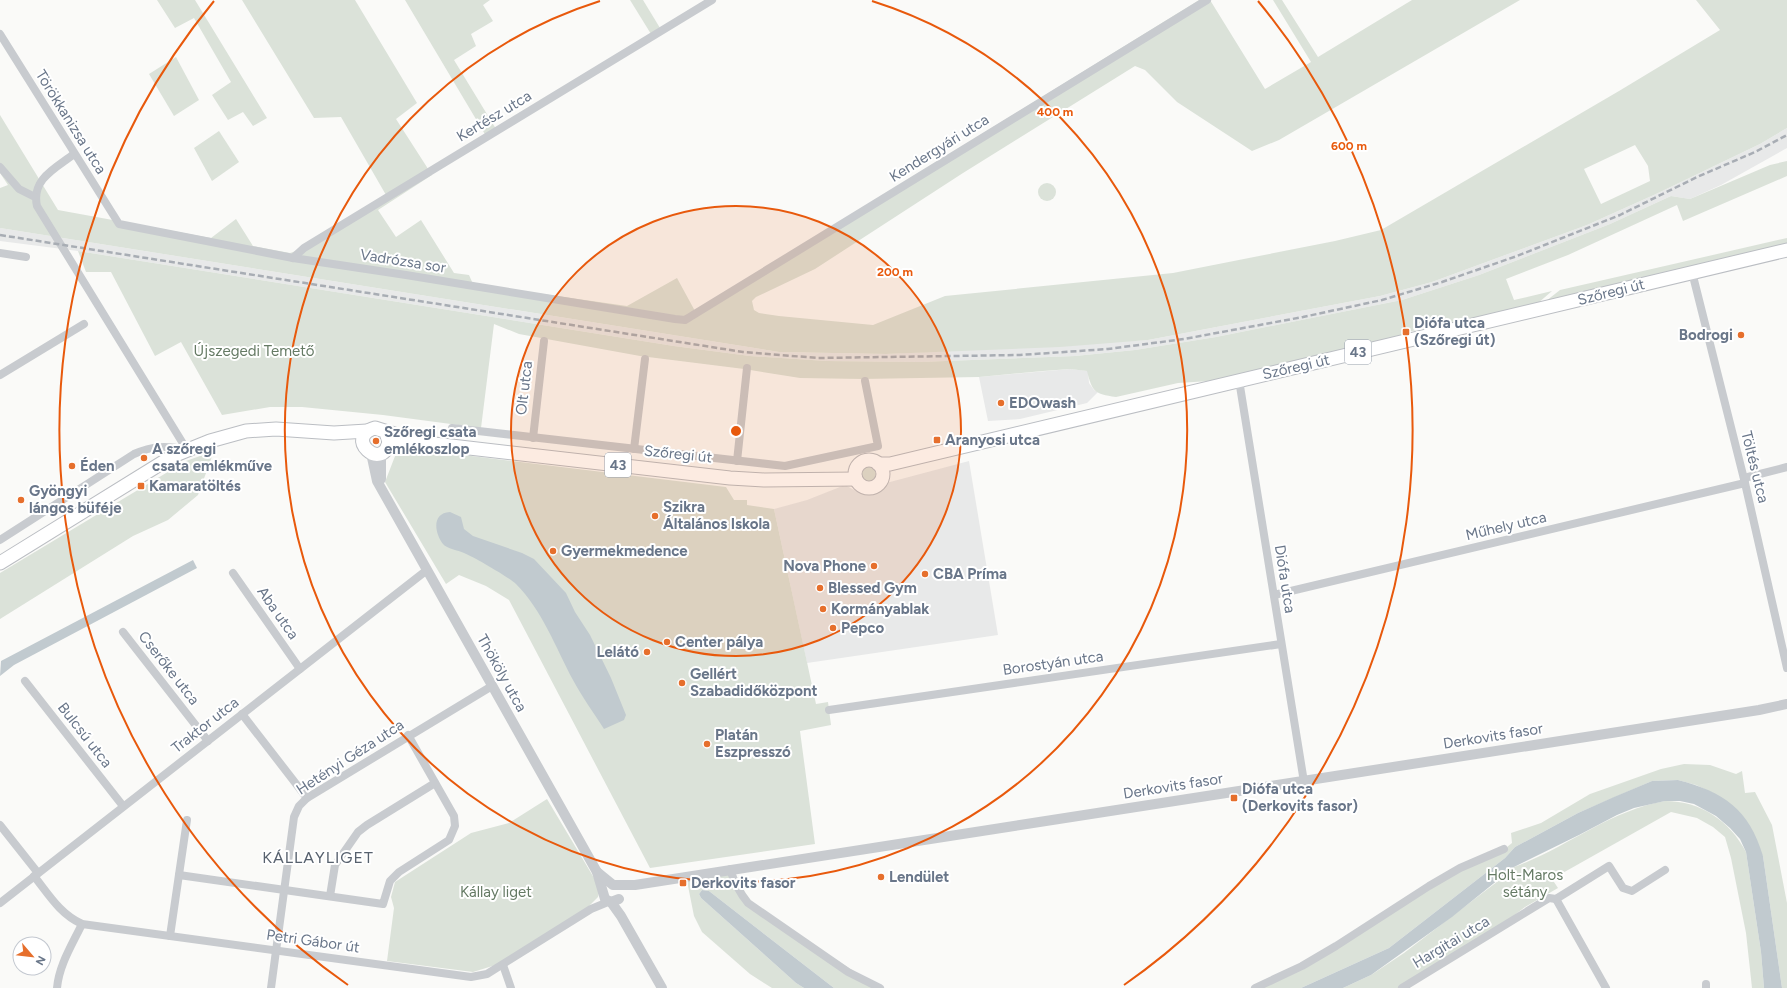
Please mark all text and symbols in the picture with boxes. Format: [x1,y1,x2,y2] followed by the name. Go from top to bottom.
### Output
[32,67,110,177] street label: Törökkanizsa utca
[453,87,535,145] street label: Kertész utca
[1037,105,1073,119] text: 400 m
[886,110,992,186] street label: Kendergyári utca
[1331,139,1367,153] text: 600 m
[359,245,447,277] street label: Vadrózsa sor
[877,265,913,279] text: 200 m
[1576,275,1647,309] street label: Szőregi út
[1414,314,1496,349] place label: Diófa utca (Szőregi út)
[1679,326,1733,344] place label: Bodrogi
[1401,327,1411,337] marker: Diófa utca (Szőregi út)
[1736,330,1746,340] marker: Bodrogi
[1345,340,1371,364] road number: 43
[194,342,315,360] park label: Újszegedi Temető
[1261,350,1332,383] street label: Szőregi út
[512,360,536,416] street label: Olt utca
[1009,394,1076,412] place label: EDOwash
[996,398,1006,408] marker: EDOwash
[384,423,477,458] place label: Szőregi csata emlékoszlop
[729,424,743,438] centre of rings
[1737,429,1773,505] street label: Töltés utca
[945,431,1040,449] place label: Aranyosi utca
[932,435,942,445] marker: Aranyosi utca
[371,436,381,446] marker: Szőregi csata emlékoszlop
[152,440,273,475] place label: A szőregi csata emlékműve
[643,441,713,467] street label: Szőregi út
[139,453,149,463] marker: A szőregi csata emlékműve
[605,453,631,477] road number: 43
[80,457,115,475] place label: Éden
[67,461,77,471] marker: Éden
[149,477,241,495] place label: Kamaratöltés
[136,481,146,491] marker: Kamaratöltés
[29,482,122,517] place label: Gyöngyi lángos büféje
[16,495,26,505] marker: Gyöngyi lángos büféje
[663,498,770,533] place label: Szikra Általános Iskola
[1464,508,1548,544] street label: Műhely utca
[650,511,660,521] marker: Szikra Általános Iskola
[561,542,688,560] place label: Gyermekmedence
[1271,543,1299,615] street label: Diófa utca
[548,546,558,556] marker: Gyermekmedence
[783,557,867,575] place label: Nova Phone
[869,561,879,571] marker: Nova Phone
[933,565,1007,583] place label: CBA Príma
[920,569,930,579] marker: CBA Príma
[828,579,917,597] place label: Blessed Gym
[253,583,303,643] street label: Aba utca
[815,583,825,593] marker: Blessed Gym
[831,600,929,618] place label: Kormányablak
[818,604,828,614] marker: Kormányablak
[841,619,884,637] place label: Pepco
[828,623,838,633] marker: Pepco
[135,628,203,708] street label: Cserőke utca
[473,631,531,715] street label: Thököly utca
[675,633,763,651] place label: Center pálya
[662,637,672,647] marker: Center pálya
[596,643,639,661] place label: Lelátó
[642,647,652,657] marker: Lelátó
[1001,647,1105,679] street label: Borostyán utca
[690,665,818,700] place label: Gellért Szabadidőközpont
[677,678,687,688] marker: Gellért Szabadidőközpont
[168,693,242,757] street label: Traktor utca
[54,699,116,771] street label: Bulcsú utca
[293,715,407,799] street label: Hetényi Géza utca
[1442,719,1544,753] street label: Derkovits fasor
[715,726,791,761] place label: Platán Eszpresszó
[702,739,712,749] marker: Platán Eszpresszó
[1122,769,1224,803] street label: Derkovits fasor
[1242,780,1358,815] place label: Diófa utca (Derkovits fasor)
[1229,793,1239,803] marker: Diófa utca (Derkovits fasor)
[262,848,374,867] district label: KÁLLAYLIGET
[1487,866,1563,901] park label: Holt-Maros sétány
[889,868,949,886] place label: Lendület
[876,872,886,882] marker: Lendület
[691,874,796,892] place label: Derkovits fasor
[678,878,688,888] marker: Derkovits fasor
[460,883,532,901] park label: Kállay liget
[1409,912,1493,972] street label: Hargitai utca
[265,926,361,956] street label: Petri Gábor út
[12,936,52,976] north arrow
[33,954,48,967] text: N

